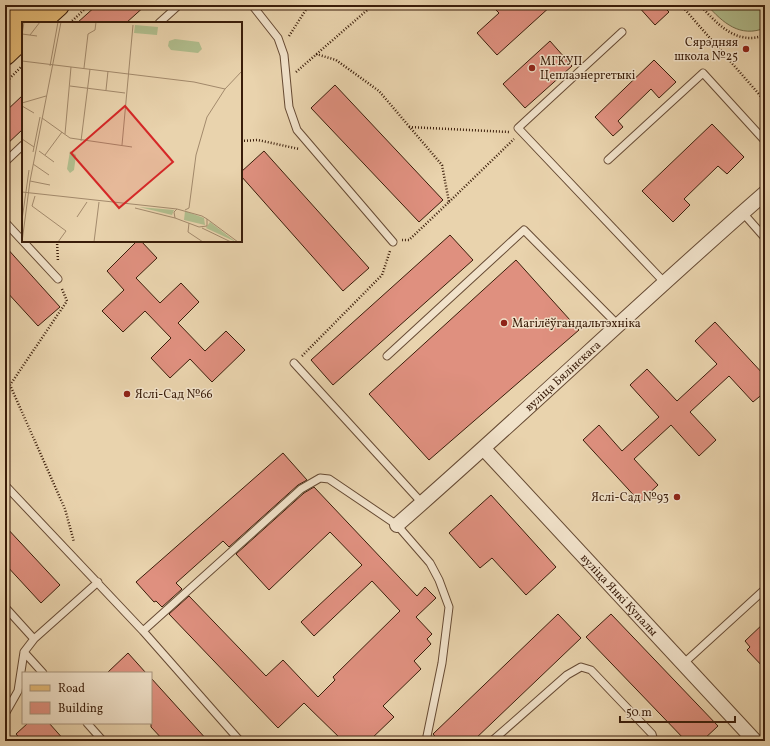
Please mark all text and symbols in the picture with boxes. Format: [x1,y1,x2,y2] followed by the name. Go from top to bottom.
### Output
[22,22,242,242] inset map
[674,35,738,65] place label: Сярэдняя школа №25
[741,44,751,54] marker: Сярэдняя школа №25
[540,54,636,84] place label: МГКУП Цеплаэнергетыкі
[527,63,537,73] marker: МГКУП Цеплаэнергетыкі
[512,316,641,332] place label: Магілёўгандальтэхніка
[499,318,509,328] marker: Магілёўгандальтэхніка
[522,338,605,416] street label: вуліца Бялінскага
[135,387,213,403] place label: Яслі-Сад №66
[122,389,132,399] marker: Яслі-Сад №66
[591,490,669,506] place label: Яслі-Сад №93
[672,492,682,502] marker: Яслі-Сад №93
[576,551,661,641] street label: вуліца Янкі Купалы
[22,672,152,724] legend
[58,681,85,697] text: Road
[620,698,735,724] scale bar
[58,701,103,717] text: Building
[626,705,652,721] text: 50 m

